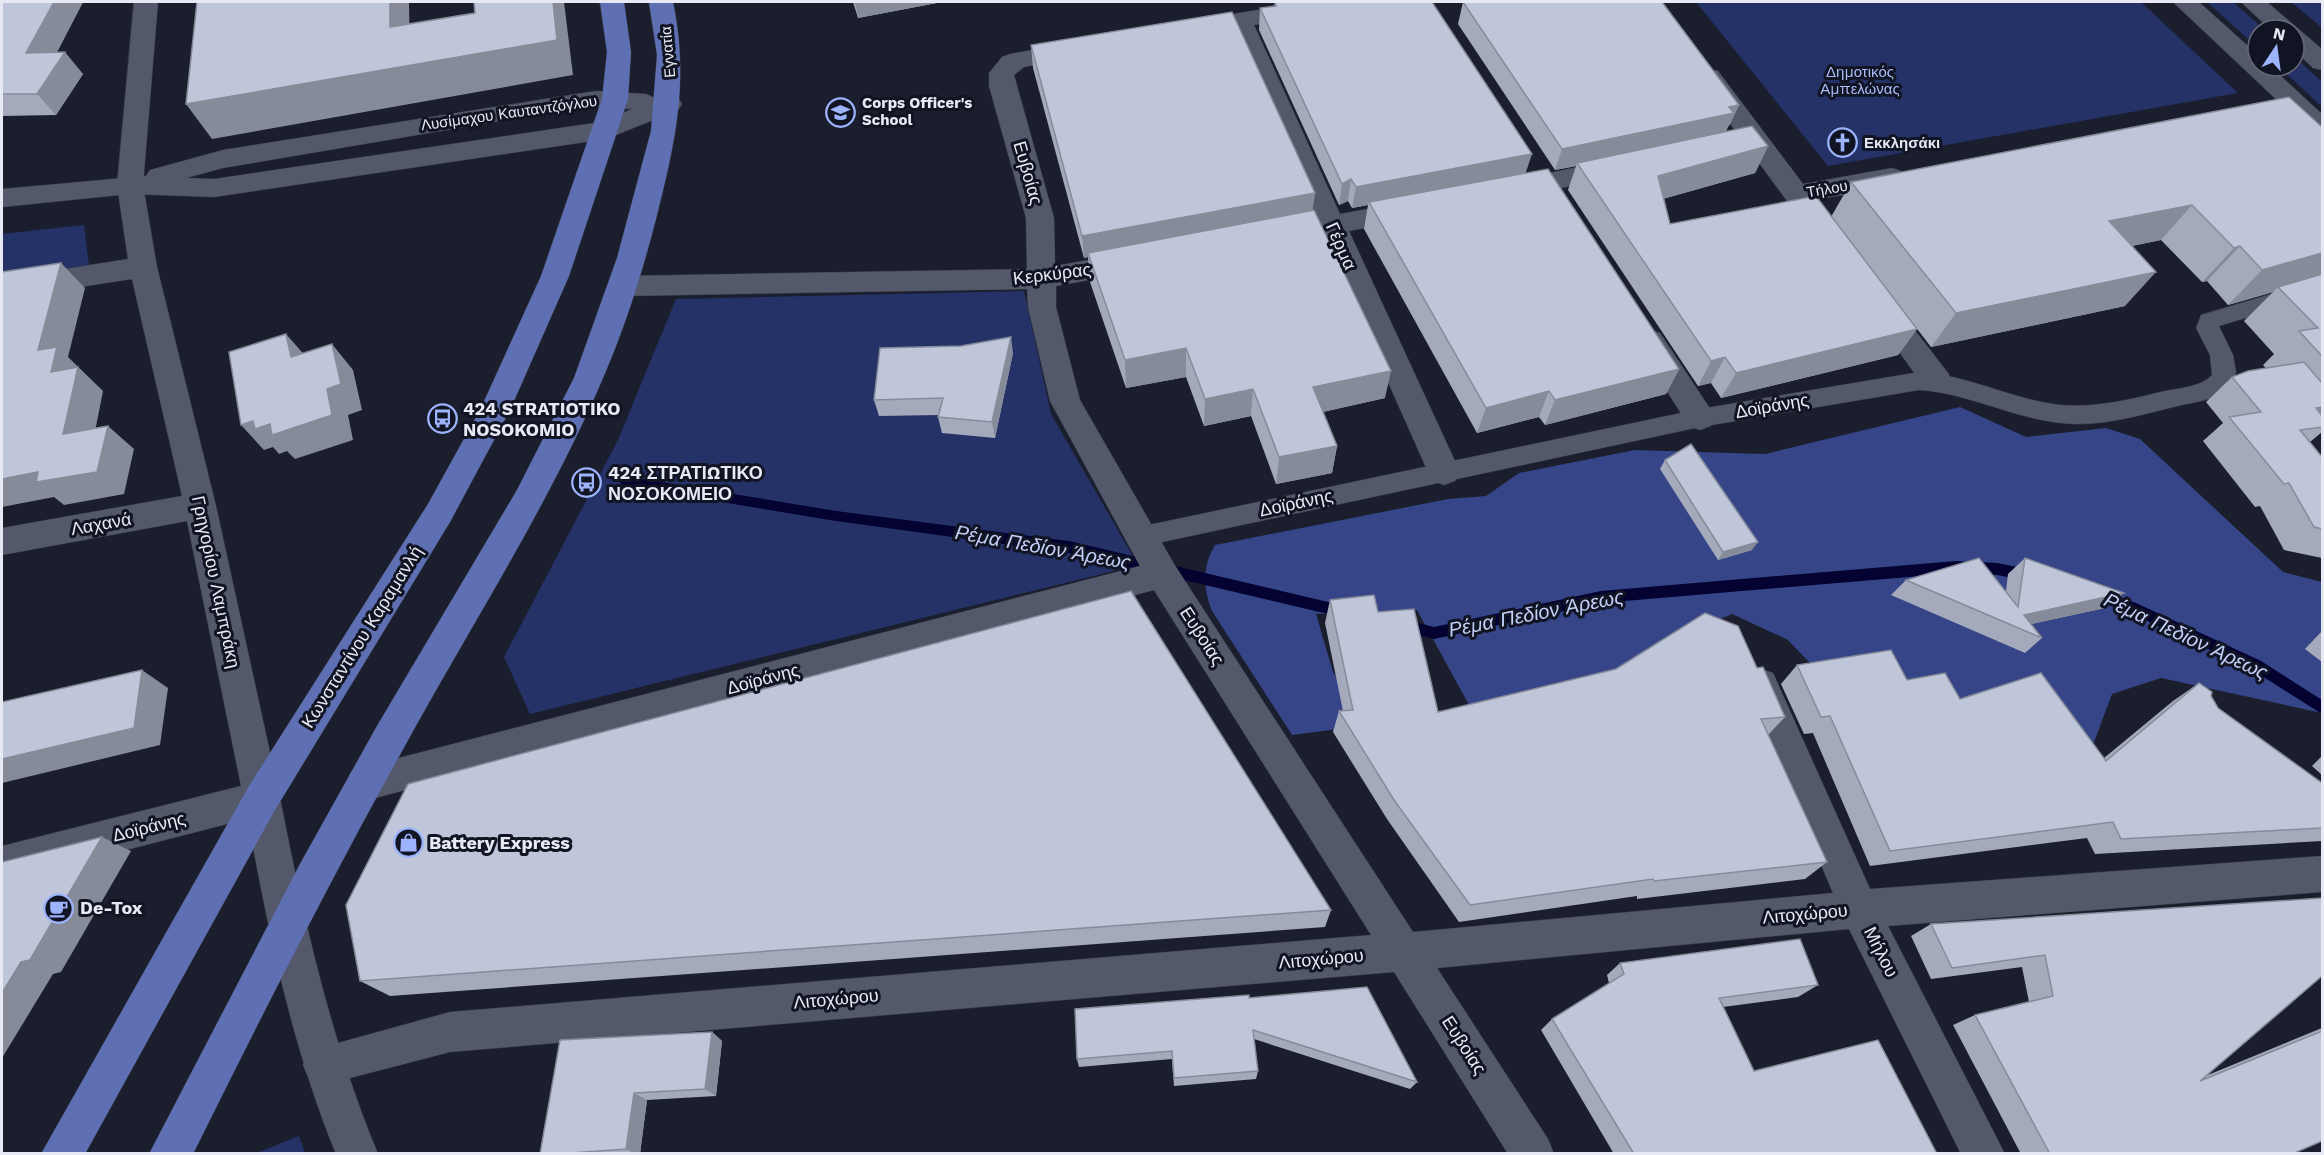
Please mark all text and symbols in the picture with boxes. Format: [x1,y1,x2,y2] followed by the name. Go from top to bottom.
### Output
[2246,18,2306,78] north arrow
[2271,23,2287,44] text: N
[657,25,679,78] street label: Εγνατία
[1820,63,1900,98] park label: Δημοτικός Αμπελώνας
[420,92,598,134] street label: Λυσίμαχου Καυταντζόγλου
[862,94,972,129] place label: Corps Officer's School
[825,96,857,128] school or university icon: Corps Officer's School
[1827,127,1859,159] church icon: Εκκλησάκι
[1864,134,1940,152] place label: Εκκλησάκι
[1009,139,1048,207] street label: Ευβοίας
[1805,177,1849,201] street label: Τήλου
[1322,219,1361,273] street label: Γέρμα
[1012,258,1092,289] street label: Κερκύρας
[1733,389,1811,422] street label: Δοϊράνης
[463,398,620,440] place label: 424 STRATIOTIKO NOSOKOMIO
[426,403,458,435] bus stop icon: 424 STRATIOTIKO NOSOKOMIO
[608,462,763,504] place label: 424 ΣΤΡΑΤΙΩΤΙΚΟ ΝΟΣΟΚΟΜΕΙΟ
[571,467,603,499] bus stop icon: 424 ΣΤΡΑΤΙΩΤΙΚΟ ΝΟΣΟΚΟΜΕΙΟ
[1257,484,1335,521] street label: Δοϊράνης
[188,494,245,670] street label: Γρηγορίου Λαμπράκη
[69,508,133,539] street label: Λαχανά
[953,520,1133,574] water label: Ρέμα Πεδίον Άρεως
[297,542,426,732] street label: Κωνσταντίνου Καραμανλή
[1446,584,1626,642] water label: Ρέμα Πεδίον Άρεως
[2100,588,2272,685] water label: Ρέμα Πεδίον Άρεως
[1176,603,1229,669] street label: Ευβοίας
[724,659,802,698] street label: Δοϊράνης
[110,807,188,846] street label: Δοϊράνης
[392,827,424,859] shop icon: Battery Express
[429,832,570,853] place label: Battery Express
[43,892,75,924] cafe icon: De-Tox
[80,897,143,918] place label: De-Tox
[1761,899,1848,928] street label: Λιτοχώρου
[1860,923,1903,980] street label: Μήλου
[1277,944,1364,973] street label: Λιτοχώρου
[792,984,879,1013] street label: Λιτοχώρου
[1438,1012,1491,1078] street label: Ευβοίας

